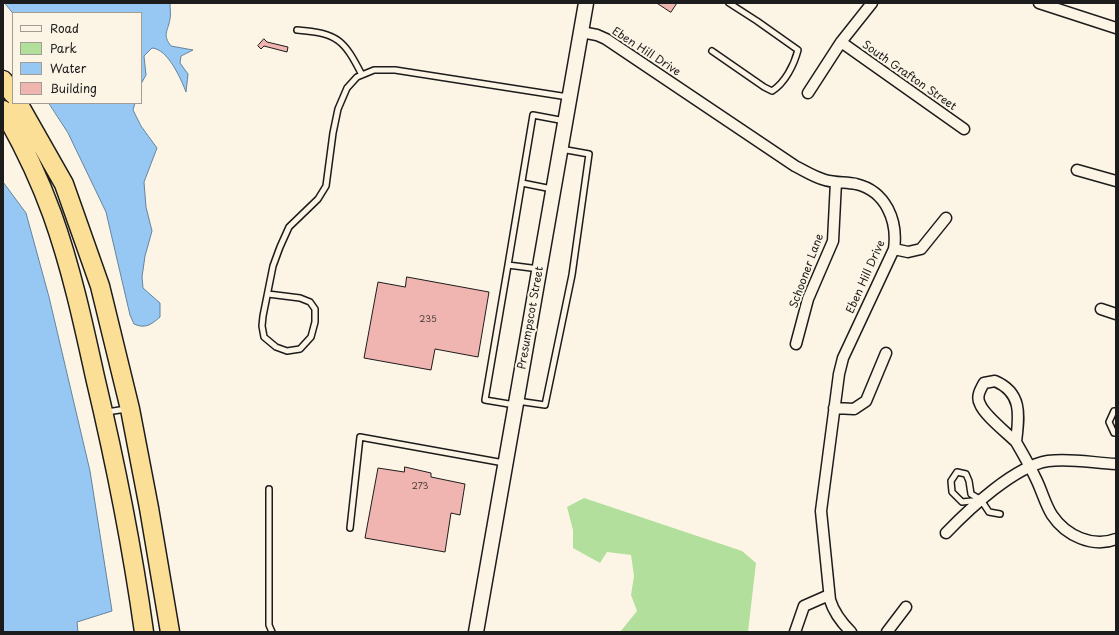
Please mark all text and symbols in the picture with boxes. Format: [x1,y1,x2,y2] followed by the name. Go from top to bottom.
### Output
[12,12,142,104] legend
[50,19,79,37] text: Road
[609,25,683,79] street label: Eben Hill Drive
[859,38,959,114] street label: South Grafton Street
[50,39,77,57] text: Park
[50,59,86,77] text: Water
[50,79,97,97] text: Building
[787,232,827,310] street label: Schooner Lane
[844,238,888,316] street label: Eben Hill Drive
[515,266,547,370] street label: Presumpscot Street
[419,315,437,325] house number: 235
[412,482,428,492] house number: 273

